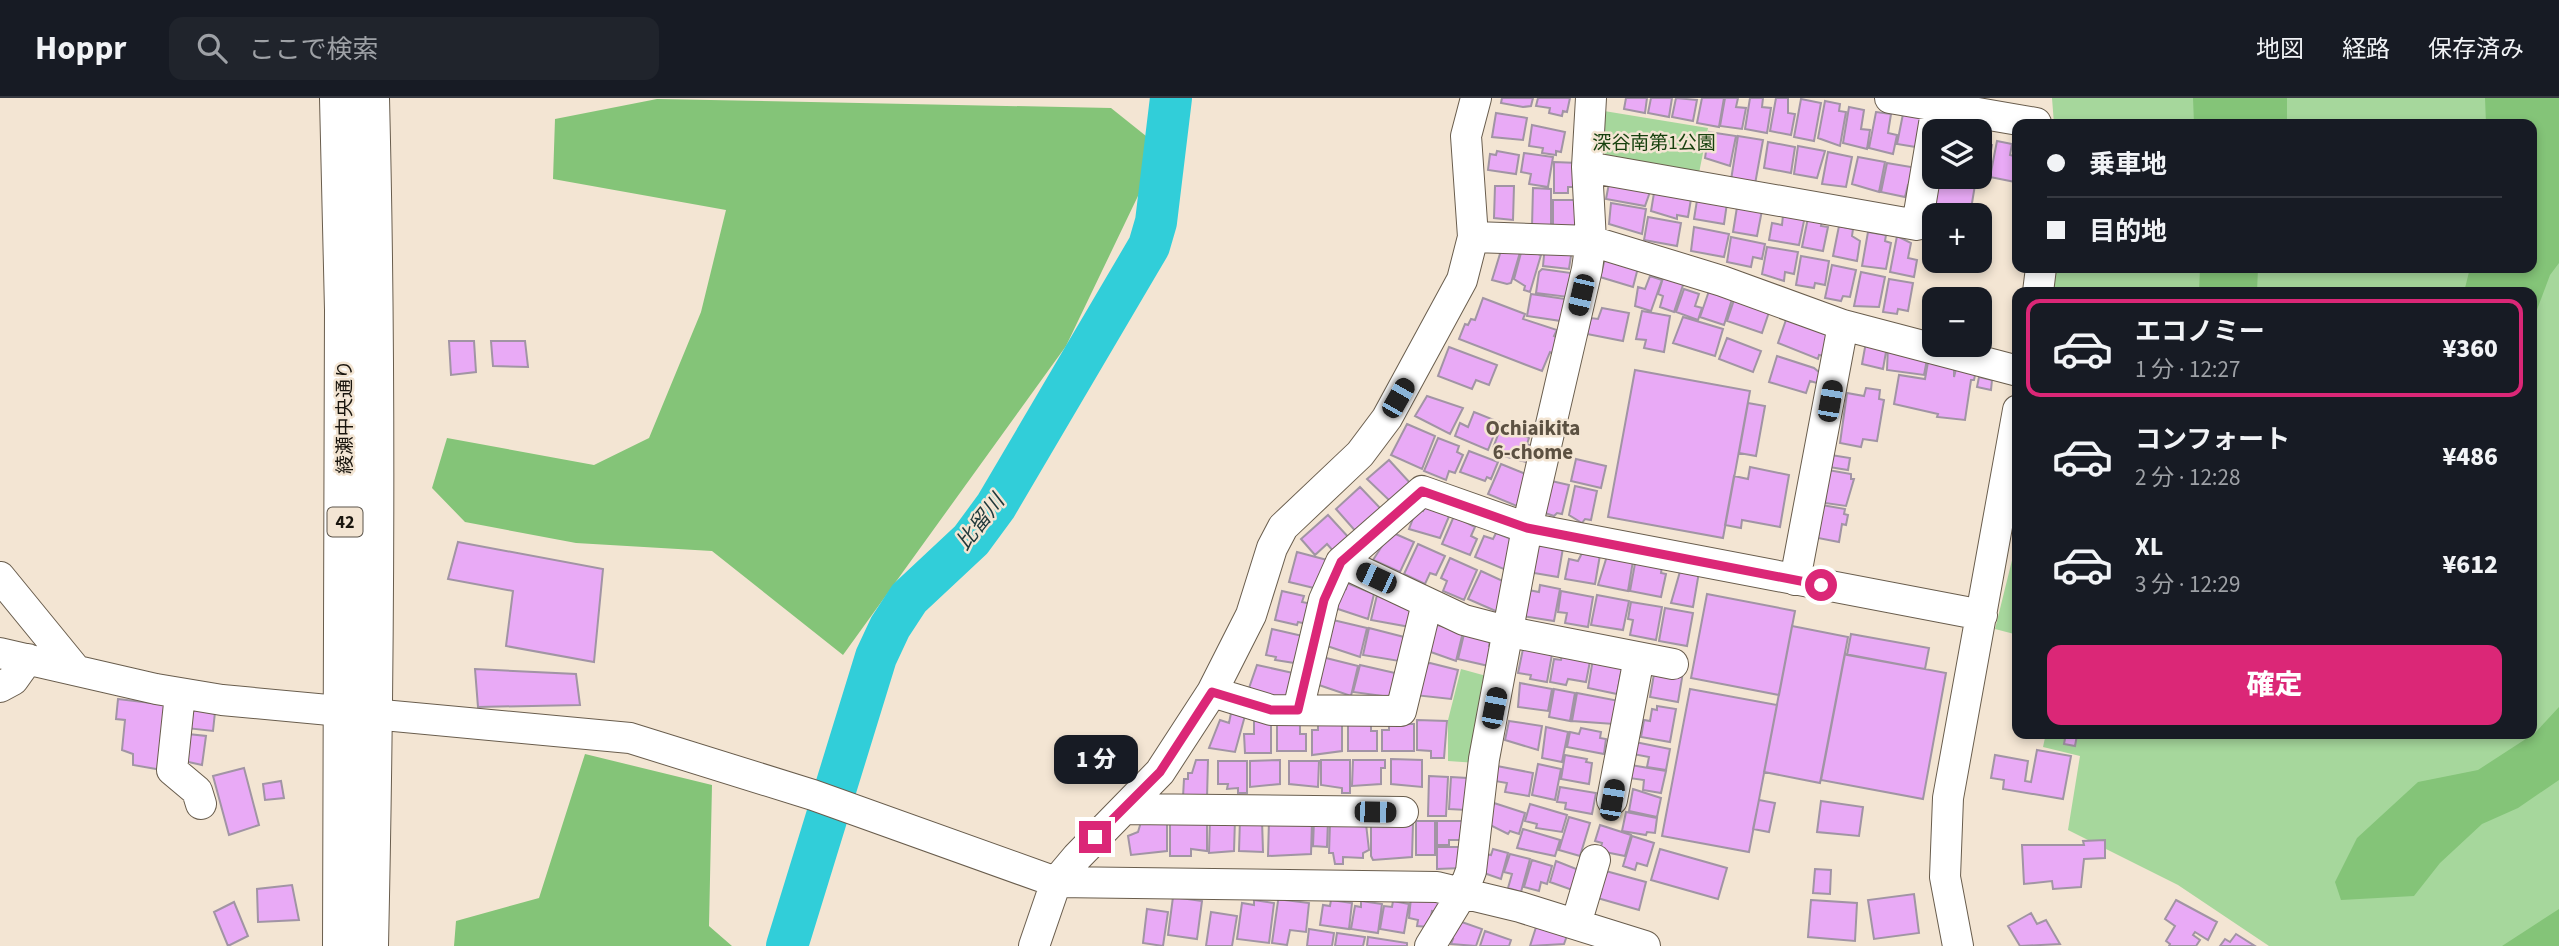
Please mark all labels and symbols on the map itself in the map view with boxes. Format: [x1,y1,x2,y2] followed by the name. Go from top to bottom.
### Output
[1592,130,1716,157] park label: 深谷南第1公園
[1567,272,1596,318] car
[332,360,359,474] street label: 綾瀬中央通り
[1379,375,1418,421] car
[1817,378,1844,424] car
[1486,413,1580,467] district label: Ochiaikita 6-chome
[949,486,1012,556] water label: 比留川
[328,508,362,536] road number: 42
[1353,560,1400,596] car
[1805,569,1837,601] route start
[1480,685,1509,731] car
[1053,736,1137,784] callout: 1 分
[1599,777,1626,823] car
[1354,801,1397,823] car
[1079,821,1111,853] route end

